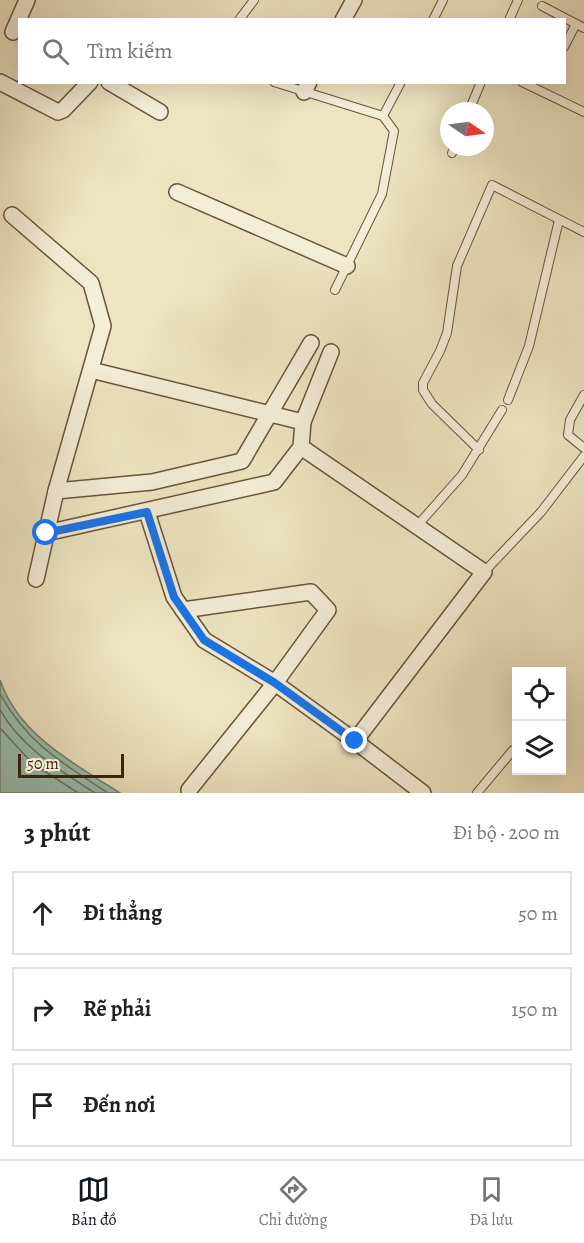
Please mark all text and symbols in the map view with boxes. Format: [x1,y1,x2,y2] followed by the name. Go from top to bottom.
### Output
[18,18,566,84] search box
[39,35,72,68] icon: search
[87,36,173,66] text: Tìm kiếm
[440,102,494,156] north arrow
[32,519,58,545] route start
[512,667,566,775] map controls
[512,667,566,721] button: locate
[512,721,566,775] button: layers
[341,727,367,753] route end
[18,751,124,778] scale bar
[27,753,59,775] text: 50 m
[24,815,91,850] text: 3 phút
[453,819,560,846] text: Đi bộ · 200 m
[26,897,59,930] icon: ahead
[83,898,162,928] text: Đi thẳng
[518,900,558,927] text: 50 m
[26,993,59,1026] icon: right
[83,994,151,1024] text: Rẽ phải
[511,996,558,1023] text: 150 m
[26,1089,59,1122] icon: arrive
[83,1090,155,1120] text: Đến nơi
[71,1173,117,1231] tab: Bản đồ
[259,1173,327,1231] tab: Chỉ đường
[470,1173,513,1231] tab: Đã lưu

